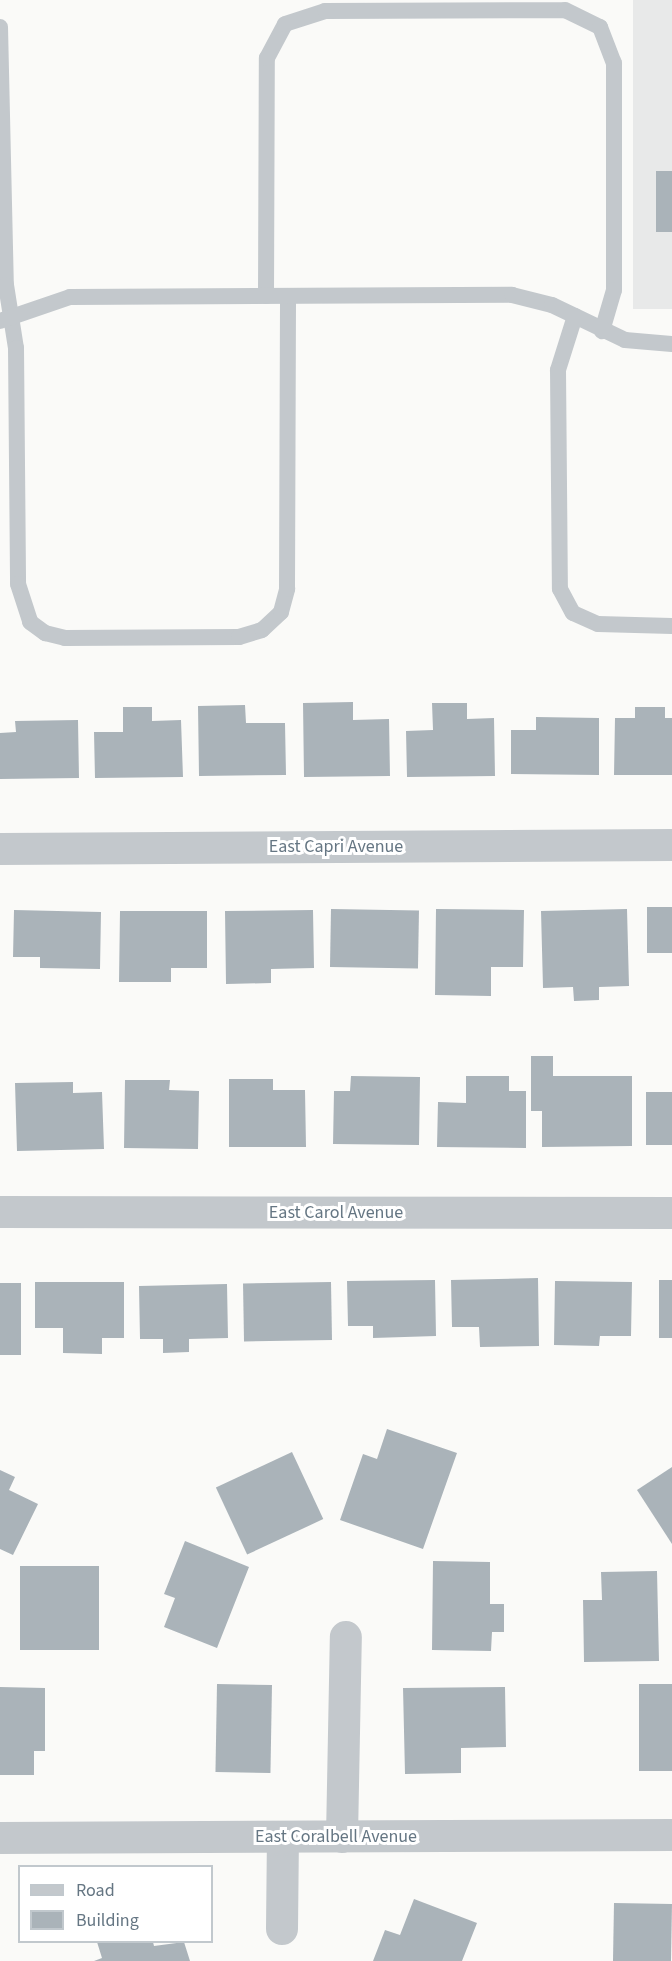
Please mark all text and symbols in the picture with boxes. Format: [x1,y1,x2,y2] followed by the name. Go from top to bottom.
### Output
[269,836,403,858] street label: East Capri Avenue
[269,1202,403,1224] street label: East Carol Avenue
[255,1826,417,1848] street label: East Coralbell Avenue
[18,1865,213,1943] legend
[76,1878,115,1903] text: Road
[76,1908,139,1933] text: Building

